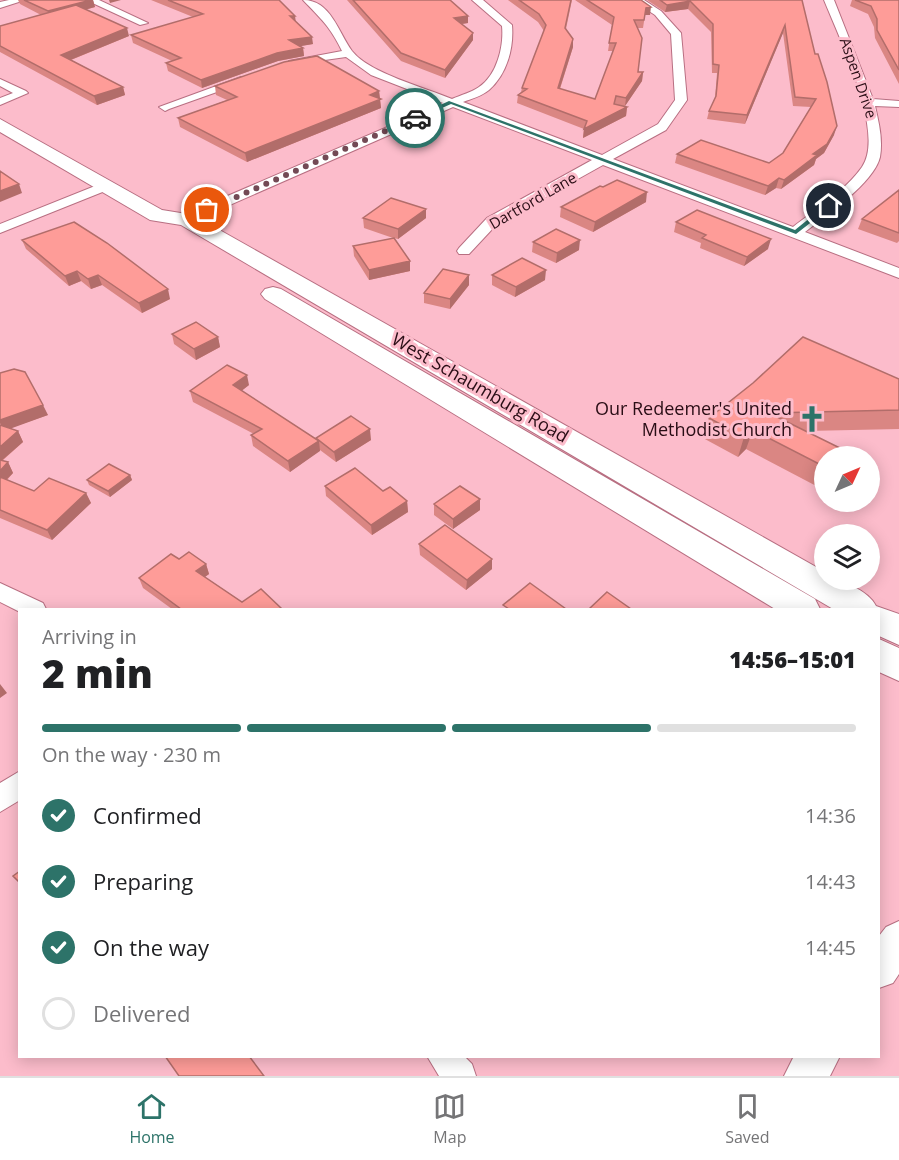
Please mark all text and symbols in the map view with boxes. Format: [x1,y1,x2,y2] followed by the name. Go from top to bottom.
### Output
[836,35,882,121] street label: Aspen Drive
[385,88,445,148] courier
[399,102,432,135] icon: car
[485,167,580,233] street label: Dartford Lane
[803,180,854,231] pin
[181,184,232,235] pin
[812,189,845,222] icon: home
[190,193,223,226] icon: bag
[388,327,573,448] street label: West Schaumburg Road
[595,396,792,441] place label: Our Redeemer's United Methodist Church
[797,404,827,434] church icon: Our Redeemer's United Methodist Church
[814,446,880,512] north arrow
[814,446,880,590] map controls
[814,524,880,590] button: layers
[42,623,137,650] text: Arriving in
[729,644,856,674] text: 14:56–15:01
[42,646,153,699] text: 2 min
[42,741,221,768] text: On the way · 230 m
[42,799,75,832] icon: check
[93,800,202,830] text: Confirmed
[805,802,856,829] text: 14:36
[42,865,75,898] icon: check
[93,866,193,896] text: Preparing
[805,868,856,895] text: 14:43
[42,931,75,964] icon: check
[93,932,209,962] text: On the way
[805,934,856,961] text: 14:45
[93,998,191,1028] text: Delivered
[129,1090,175,1148] tab: Home
[433,1090,466,1148] tab: Map
[725,1090,770,1148] tab: Saved

